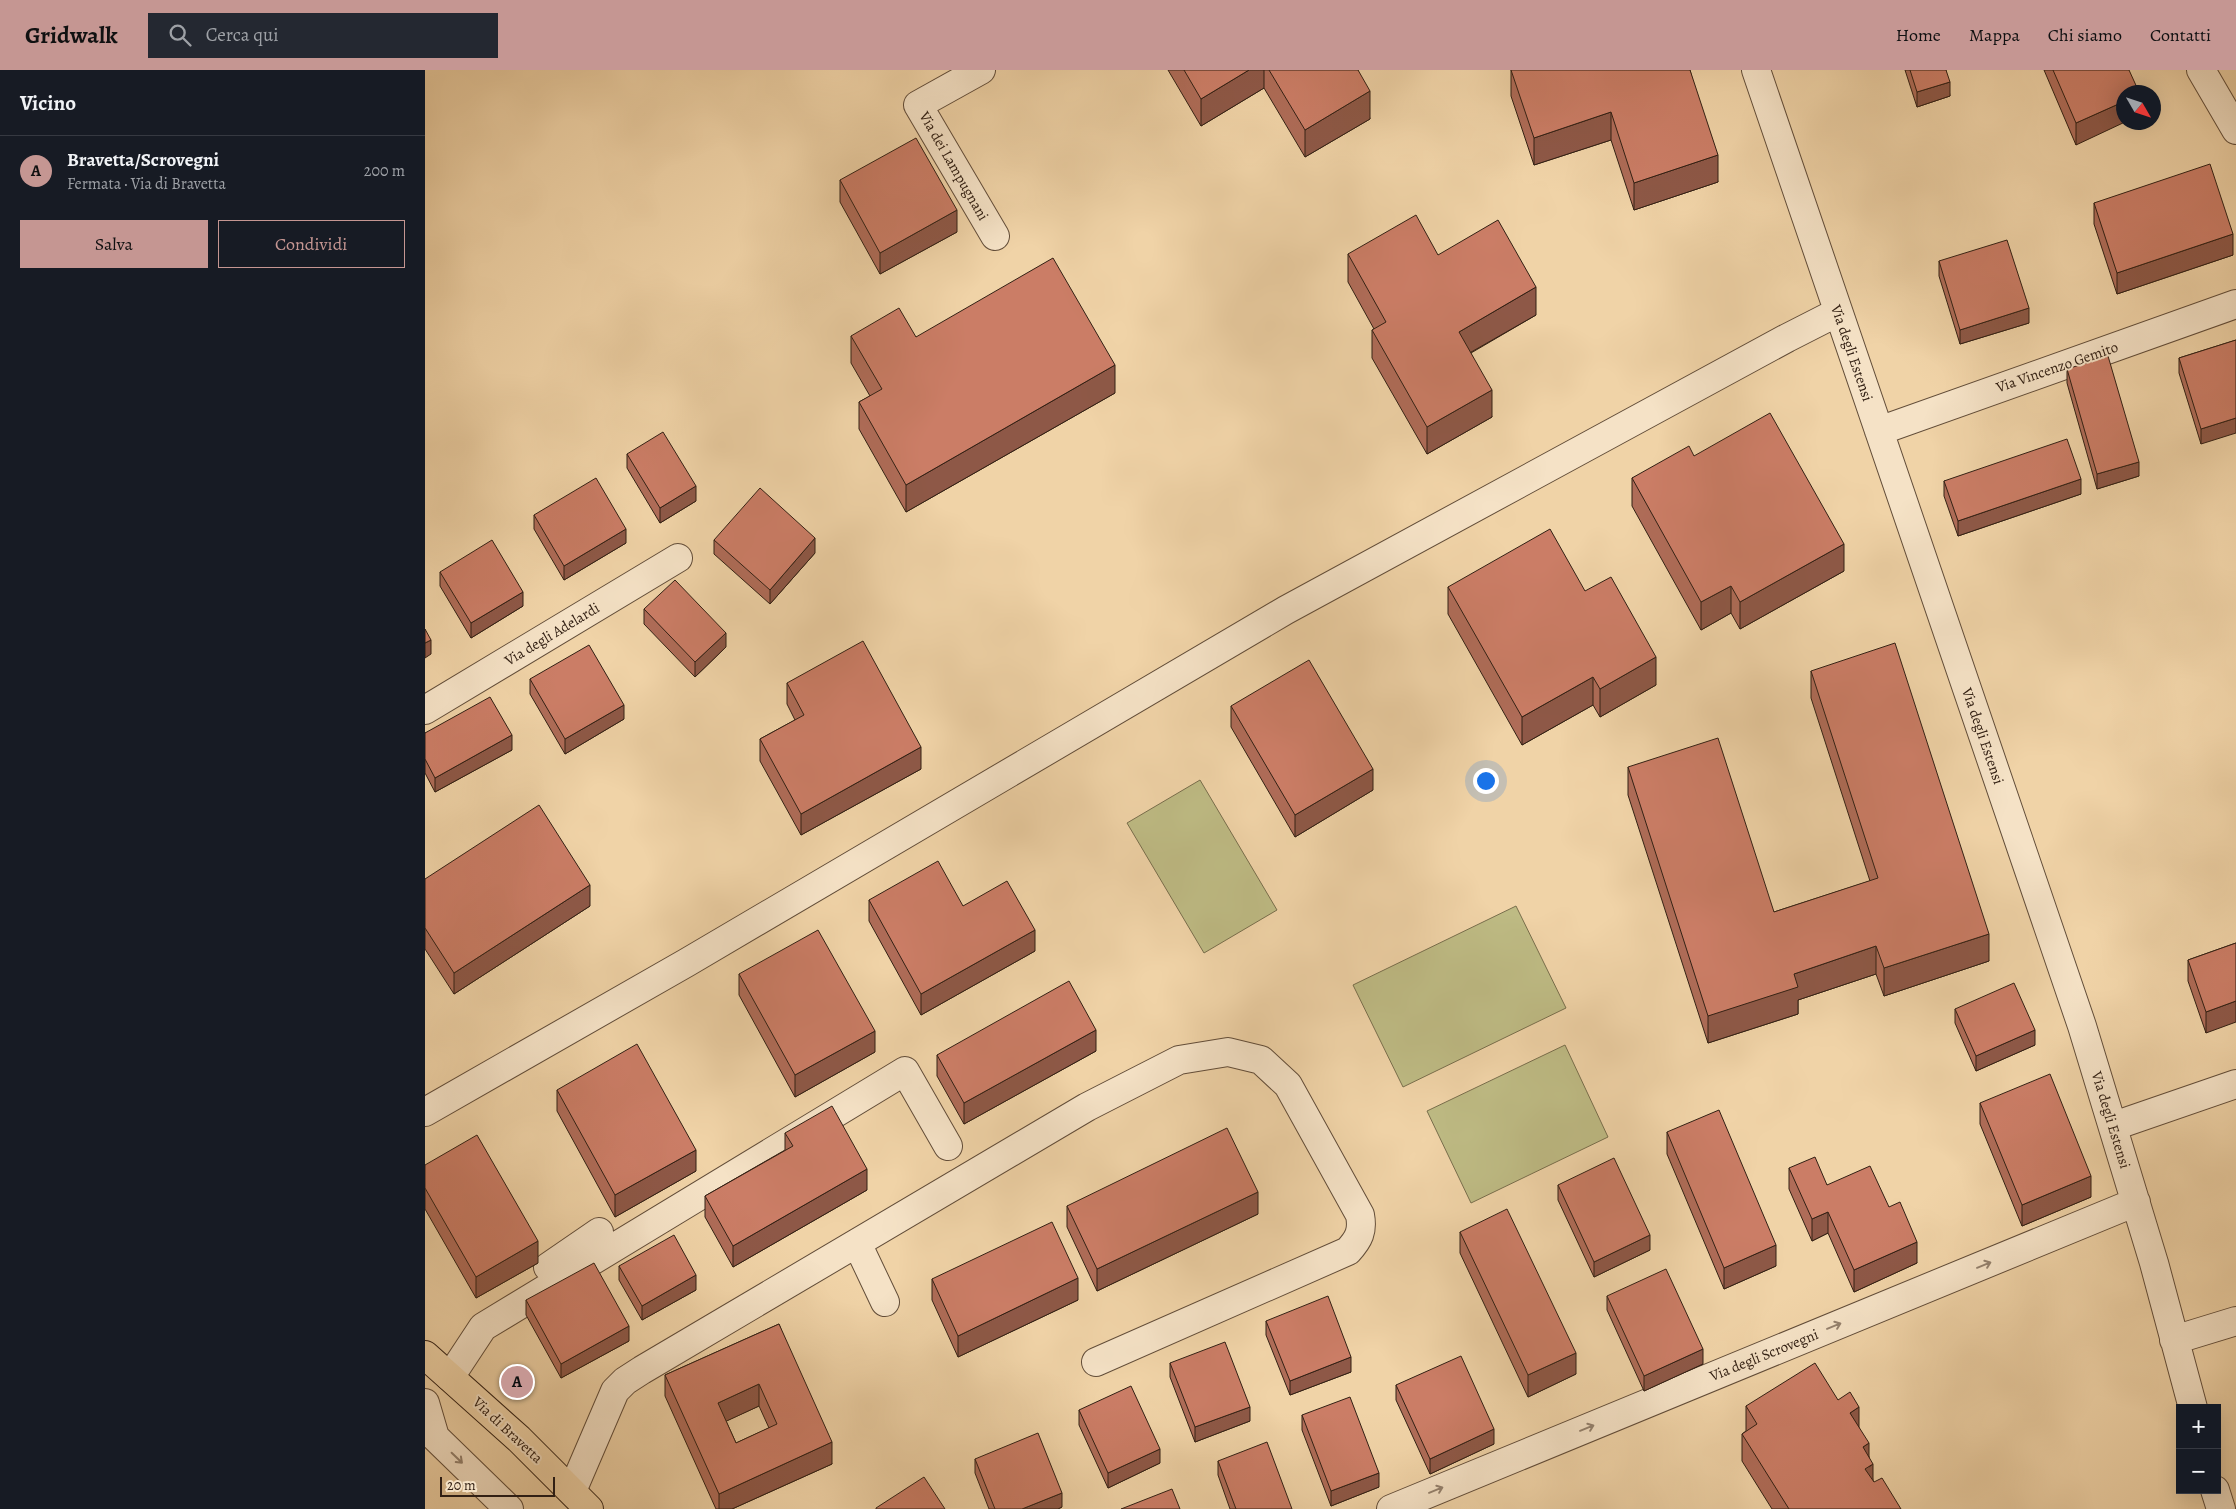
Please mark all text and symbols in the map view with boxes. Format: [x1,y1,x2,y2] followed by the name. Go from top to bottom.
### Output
[148,13,498,58] search box
[25,19,118,51] text: Gridwalk
[166,21,194,49] icon: search
[206,22,279,48] text: Cerca qui
[1896,23,1941,47] text: Home
[1969,23,2020,47] text: Mappa
[2048,23,2122,47] text: Chi siamo
[2150,23,2211,47] text: Contatti
[2116,85,2161,130] north arrow
[20,89,76,117] text: Vicino
[914,107,993,224] street label: Via dei Lampugnani
[67,147,219,173] text: Bravetta/Scrovegni
[31,160,41,182] text: A
[364,160,405,182] text: 200 m
[67,173,226,195] text: Fermata · Via di Bravetta
[20,220,208,268] button: Salva
[218,220,405,268] button: Condividi
[1826,301,1878,404] street label: Via degli Estensi
[1992,337,2121,398] street label: Via Vincenzo Gemito
[500,598,603,671] street label: Via degli Adelardi
[1957,684,2009,787] street label: Via degli Estensi
[1473,768,1499,794] your location
[2086,1068,2135,1171] street label: Via degli Estensi
[1976,1259,1991,1269] one-way arrow
[1826,1321,1841,1331] one-way arrow
[1706,1324,1821,1386] street label: Via degli Scrovegni
[501,1363,533,1401] pin: A
[468,1392,547,1468] street label: Via di Bravetta
[2176,1404,2221,1494] map controls
[2176,1404,2221,1449] button: +
[1579,1423,1594,1433] one-way arrow
[2176,1449,2221,1494] button: −
[451,1452,463,1465] one-way arrow
[440,1474,555,1497] scale bar
[447,1476,476,1495] text: 20 m
[1429,1485,1444,1494] one-way arrow

